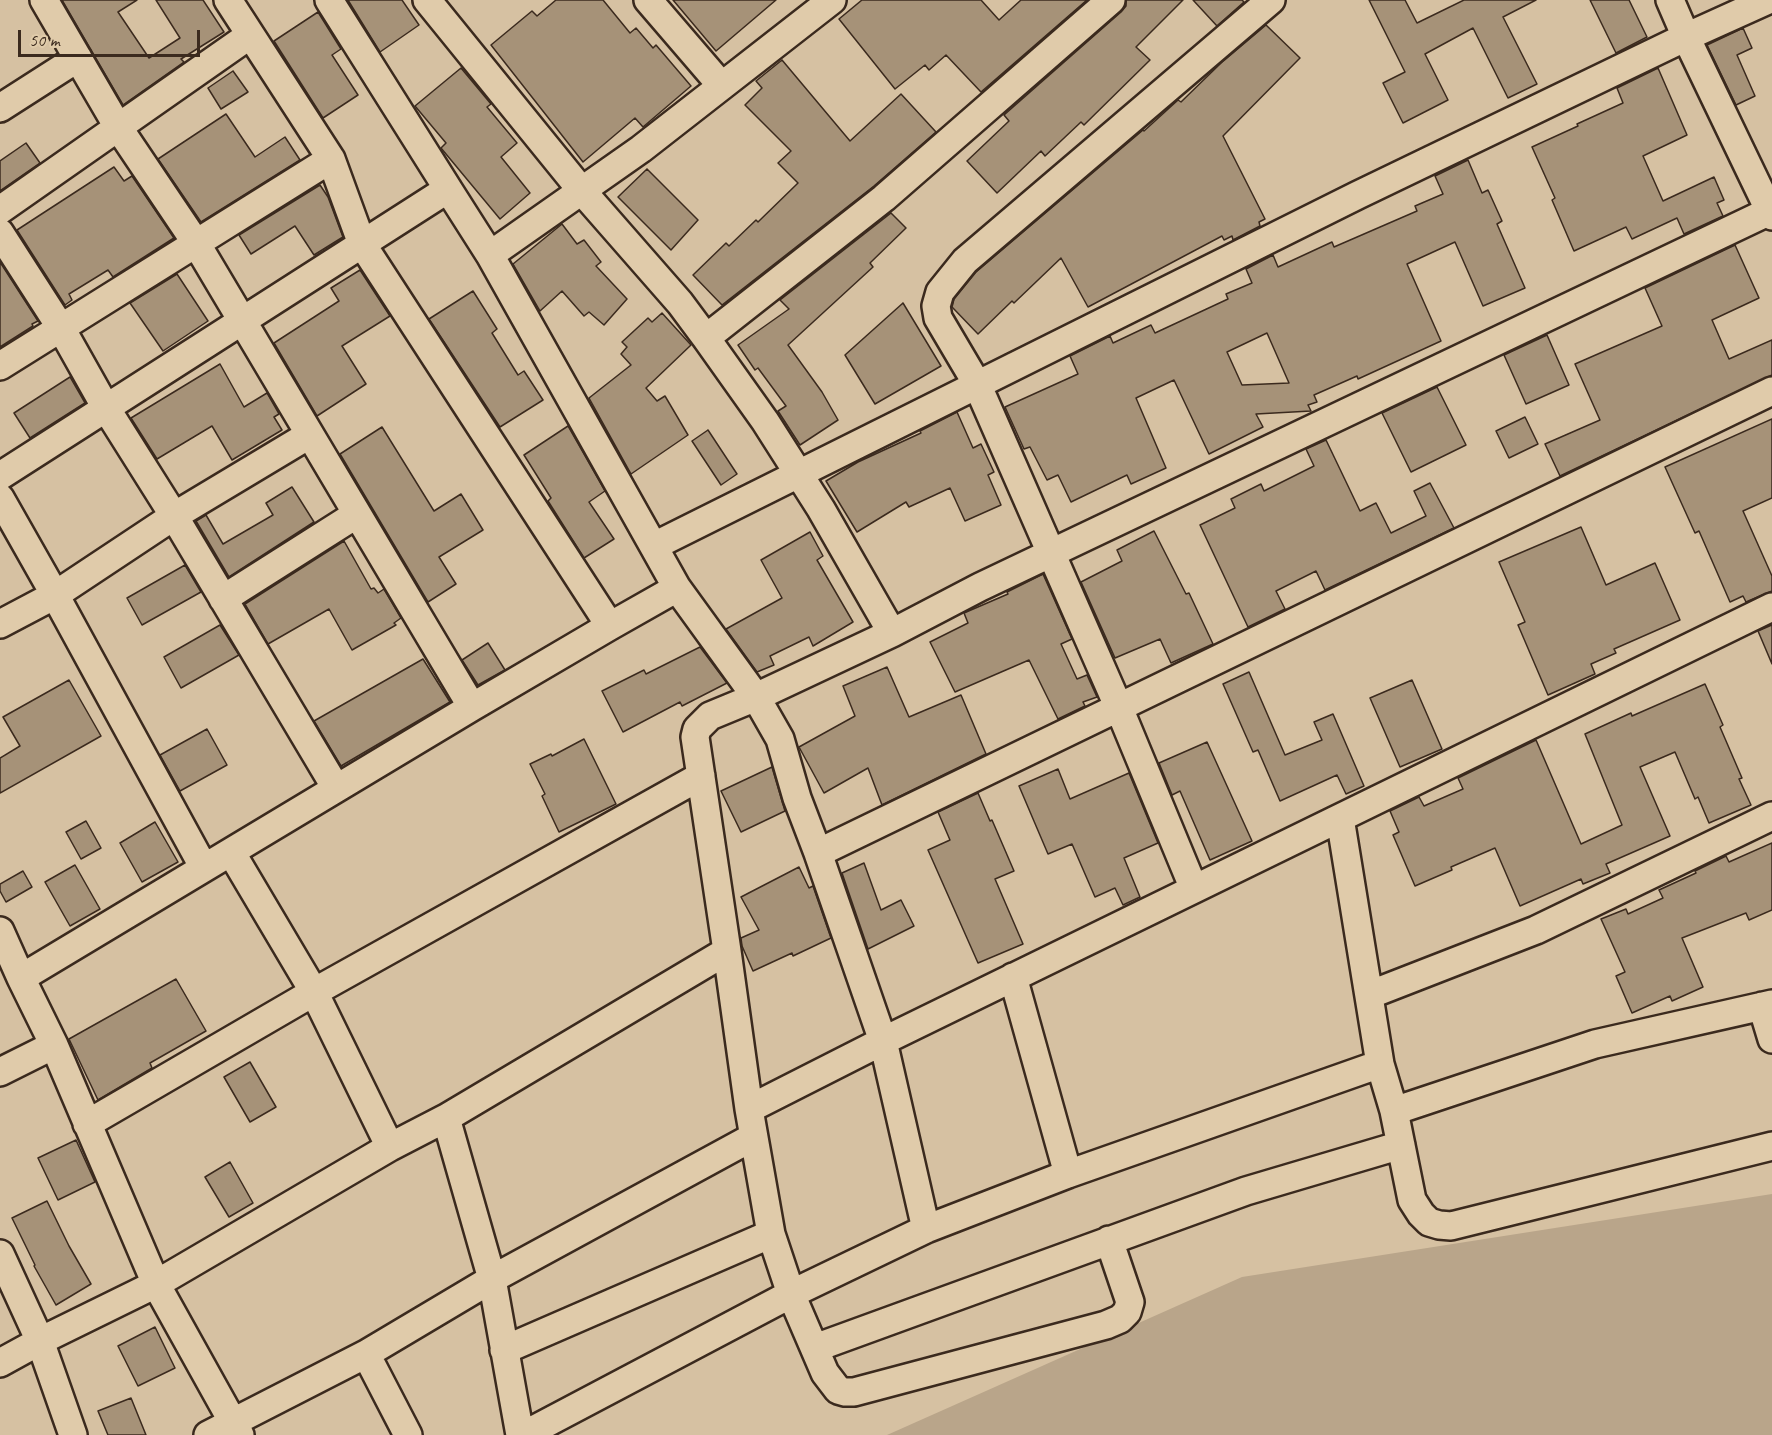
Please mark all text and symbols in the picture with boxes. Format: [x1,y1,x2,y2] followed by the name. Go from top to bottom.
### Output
[21,18,202,56] scale bar
[29,29,60,51] text: 50 m

